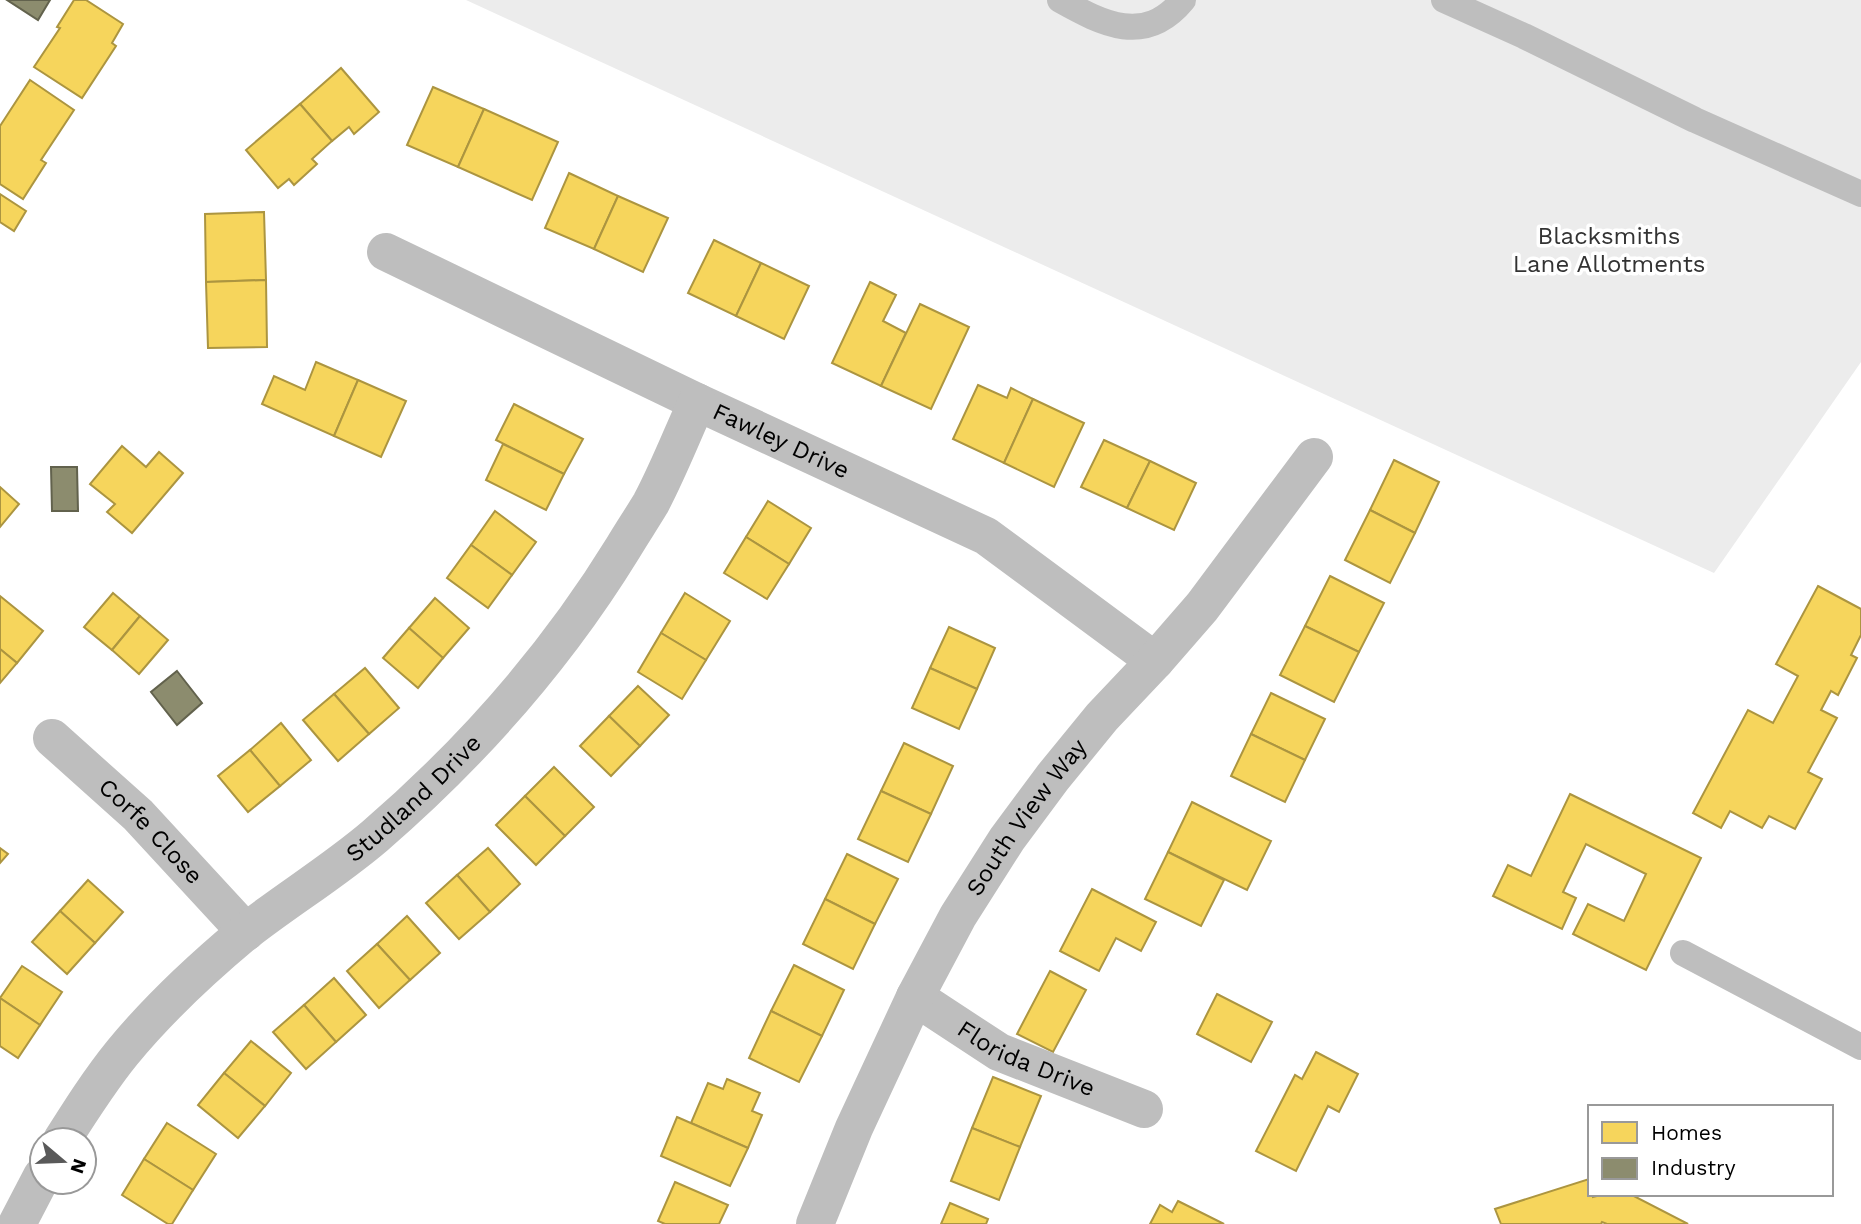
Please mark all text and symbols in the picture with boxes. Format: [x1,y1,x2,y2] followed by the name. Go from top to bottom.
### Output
[1513,222,1705,278] park label: Blacksmiths Lane Allotments
[708,397,854,485] street label: Fawley Drive
[341,729,487,868] street label: Studland Drive
[961,733,1093,901] street label: South View Way
[93,773,209,890] street label: Corfe Close
[952,1015,1099,1102] street label: Florida Drive
[1588,1105,1833,1196] legend
[1651,1120,1722,1145] text: Homes
[28,1126,98,1196] north arrow
[1651,1155,1736,1180] text: Industry
[65,1156,92,1177] text: N

